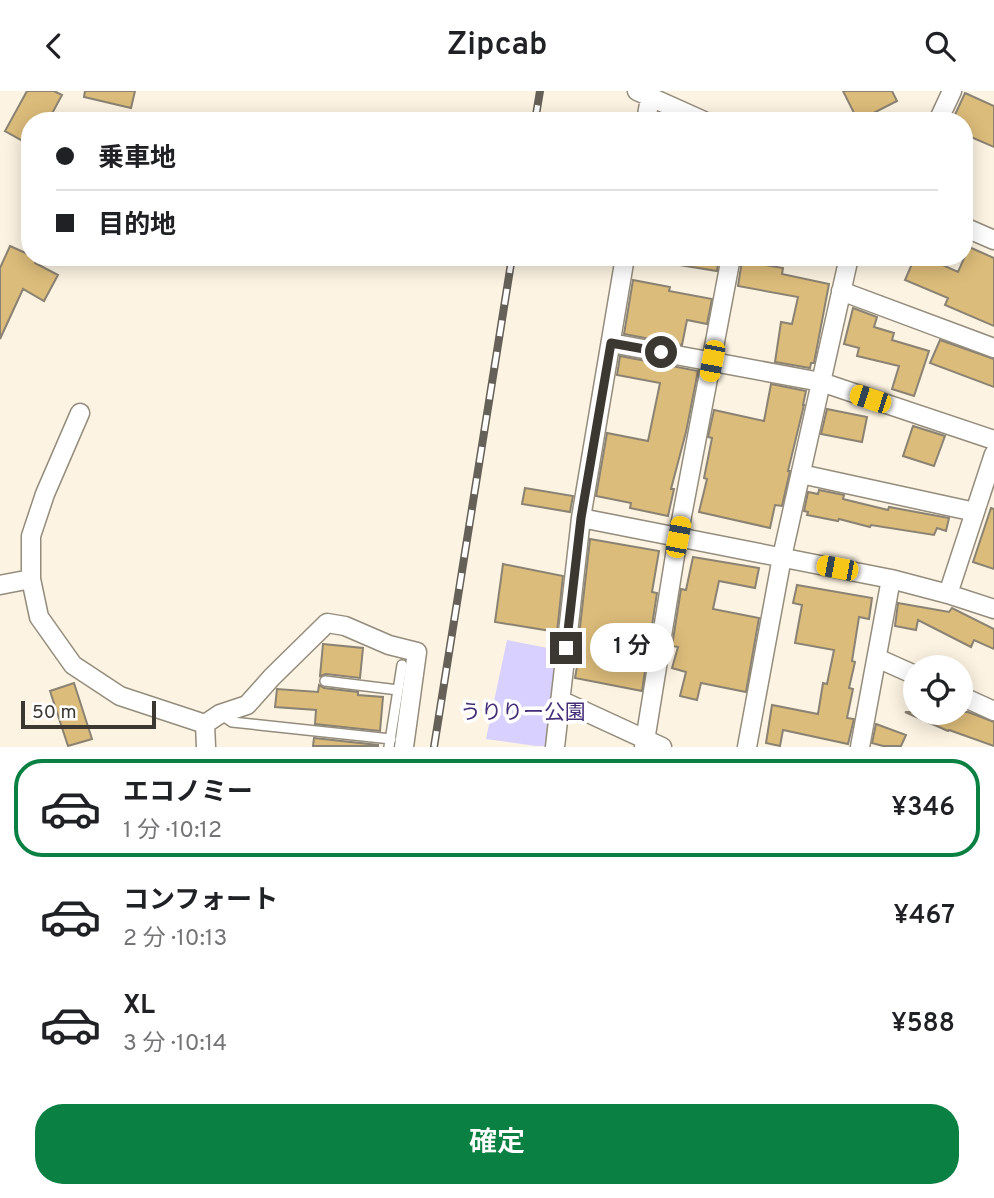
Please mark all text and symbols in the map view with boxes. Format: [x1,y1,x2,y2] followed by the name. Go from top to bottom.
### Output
[447,26,547,66] text: Zipcab
[35,27,73,65] icon: back
[921,27,959,65] icon: search
[98,143,176,176] text: 乗車地
[98,210,176,243] text: 目的地
[645,336,677,368] route start
[698,338,727,384] car
[847,383,894,415] car
[664,514,693,560] car
[815,554,860,582] car
[590,623,674,673] callout: 1 分
[550,632,582,664] route end
[613,633,651,662] text: 1 分
[903,655,973,725] map controls
[903,655,973,725] button: locate
[21,697,156,729] scale bar
[460,700,586,727] park label: うりりー公園
[32,701,77,725] text: 50 m
[39,777,102,840] icon: car
[123,777,253,810] text: エコノミー
[892,792,955,825] text: ¥346
[123,817,222,846] text: 1 分 · 10:12
[39,885,102,948] icon: car
[123,885,278,918] text: コンフォート
[894,900,955,933] text: ¥467
[123,925,227,954] text: 2 分 · 10:13
[123,990,155,1023] text: XL
[39,993,102,1056] icon: car
[891,1008,955,1041] text: ¥588
[123,1030,227,1059] text: 3 分 · 10:14
[35,1104,959,1184] button: 確定

